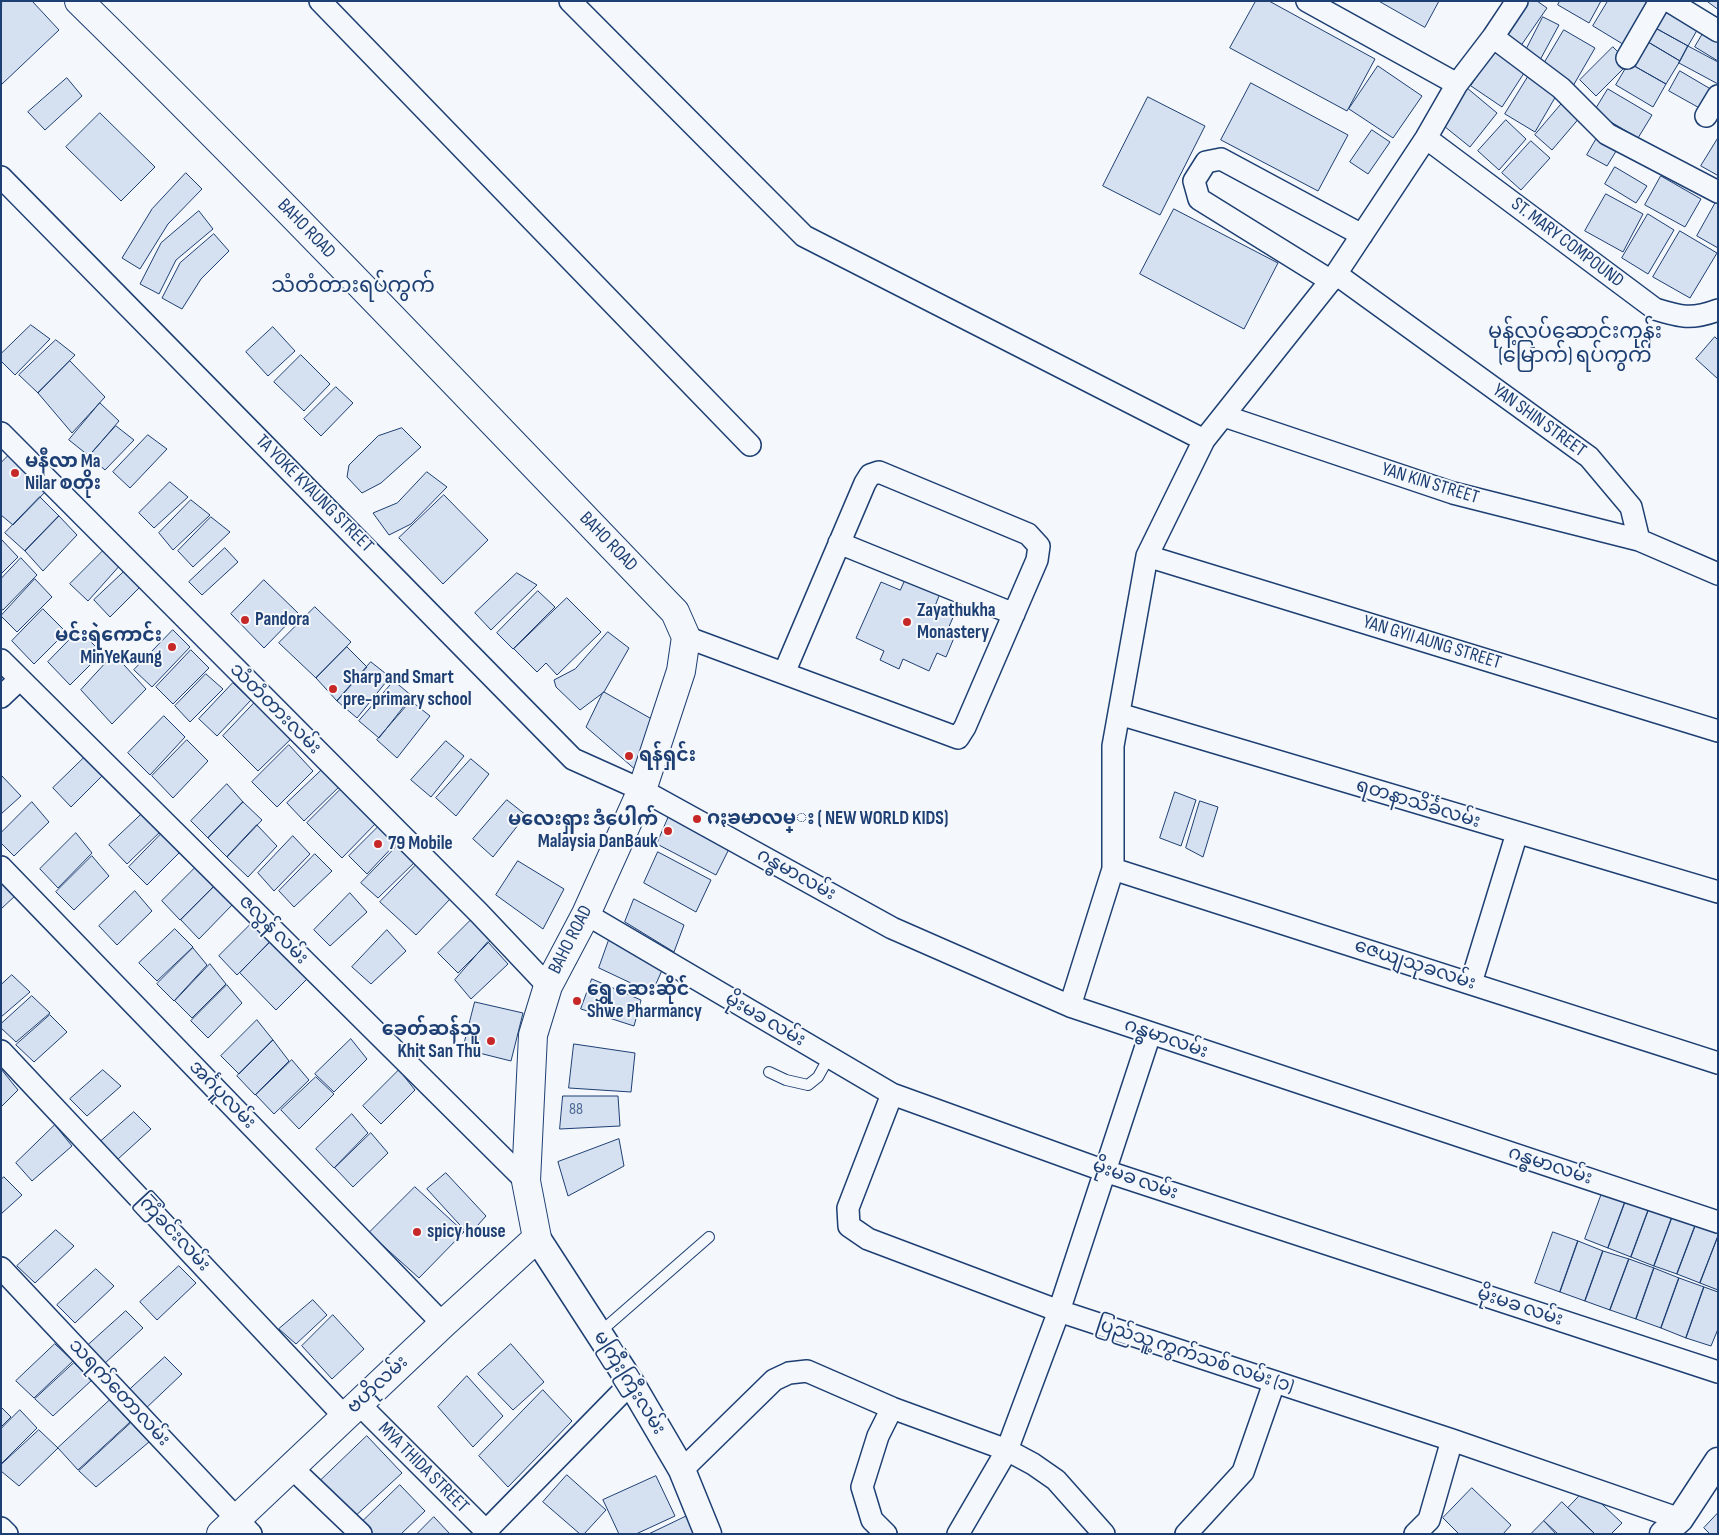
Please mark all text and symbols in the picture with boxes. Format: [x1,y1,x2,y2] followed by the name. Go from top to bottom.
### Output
[1506,193,1628,293] street label: ST. MARY COMPOUND
[272,194,340,264] street label: BAHO ROAD
[271,274,435,300] district label: သံတံတားရပ်ကွက်
[1488,320,1662,370] district label: မုန့်လုပ်ဆောင်းကုန်း (မြောက်) ရပ်ကွက်
[1488,379,1590,463] street label: YAN SHIN STREET
[250,430,378,558] street label: TA YOKE KYAUNG STREET
[25,451,101,495] place label: မနီလာ Ma Nilar စတိုး
[1378,458,1482,510] street label: YAN KIN STREET
[9,467,21,479] marker: မနီလာ Ma Nilar စတိုး
[574,507,642,577] street label: BAHO ROAD
[917,600,996,644] place label: Zayathukha Monastery
[255,609,310,631] place label: Pandora
[1360,611,1504,675] street label: YAN GYII AUNG STREET
[239,614,251,626] marker: Pandora
[901,616,913,628] marker: Zayathukha Monastery
[55,625,162,669] place label: မင်းရဲကောင်း MinYeKaung
[166,641,178,653] marker: မင်းရဲကောင်း MinYeKaung
[224,658,326,760] street label: သံတံတားလမ်း
[343,667,472,711] place label: Sharp and Smart pre-primary school
[327,683,339,695] marker: Sharp and Smart pre-primary school
[639,745,696,767] place label: ရန်ရှင်း
[623,750,635,762] marker: ရန်ရှင်း
[1353,774,1483,834] street label: ရတနာသိင်္ခလမ်း
[707,808,948,830] place label: ဂႏၶမာလမ္း ( NEW WORLD KIDS)
[508,809,658,853] place label: မလေးရှား ဒံပေါက် Malaysia DanBauk
[691,813,703,825] marker: ဂႏၶမာလမ္း ( NEW WORLD KIDS)
[662,825,674,837] marker: မလေးရှား ဒံပေါက် Malaysia DanBauk
[388,833,453,855] place label: 79 Mobile
[372,838,384,850] marker: 79 Mobile
[752,844,840,906] street label: ဂန္ဓမာလမ်း
[233,890,313,970] street label: ဇလွန် လမ်း
[544,902,598,978] street label: BAHO ROAD
[1352,935,1478,995] street label: ဇေယျသုခလမ်း
[587,979,702,1023] place label: ရွှေ ဆေးဆိုင် Shwe Pharmancy
[721,988,809,1052] street label: မိုးမခ လမ်း
[571,995,583,1007] marker: ရွှေ ဆေးဆိုင် Shwe Pharmancy
[1121,1014,1211,1064] street label: ဂန္ဓမာလမ်း
[382,1019,481,1063] place label: ခေတ်ဆန်သူ Khit San Thu
[485,1035,497,1047] marker: ခေတ်ဆန်သူ Khit San Thu
[184,1056,260,1134] street label: အင်္ဂပူလမ်း
[569,1100,583,1120] house number: 88
[1505,1142,1595,1190] street label: ဂန္ဓမာလမ်း
[1089,1155,1181,1205] street label: မိုးမခ လမ်း
[131,1189,215,1277] street label: ကြံခင်းလမ်း
[427,1221,506,1243] place label: spicy house
[411,1226,423,1238] marker: spicy house
[1474,1282,1566,1332] street label: မိုးမခ လမ်း
[1093,1313,1297,1399] street label: ပြည်သူ့ ကွက်သစ် လမ်း (၁)
[588,1327,670,1439] street label: မကြီးကြီးလမ်း
[63,1335,175,1451] street label: သရက်တောလမ်း
[343,1351,413,1419] street label: ဗဟိုလမ်း
[373,1418,473,1518] street label: MYA THIDA STREET

